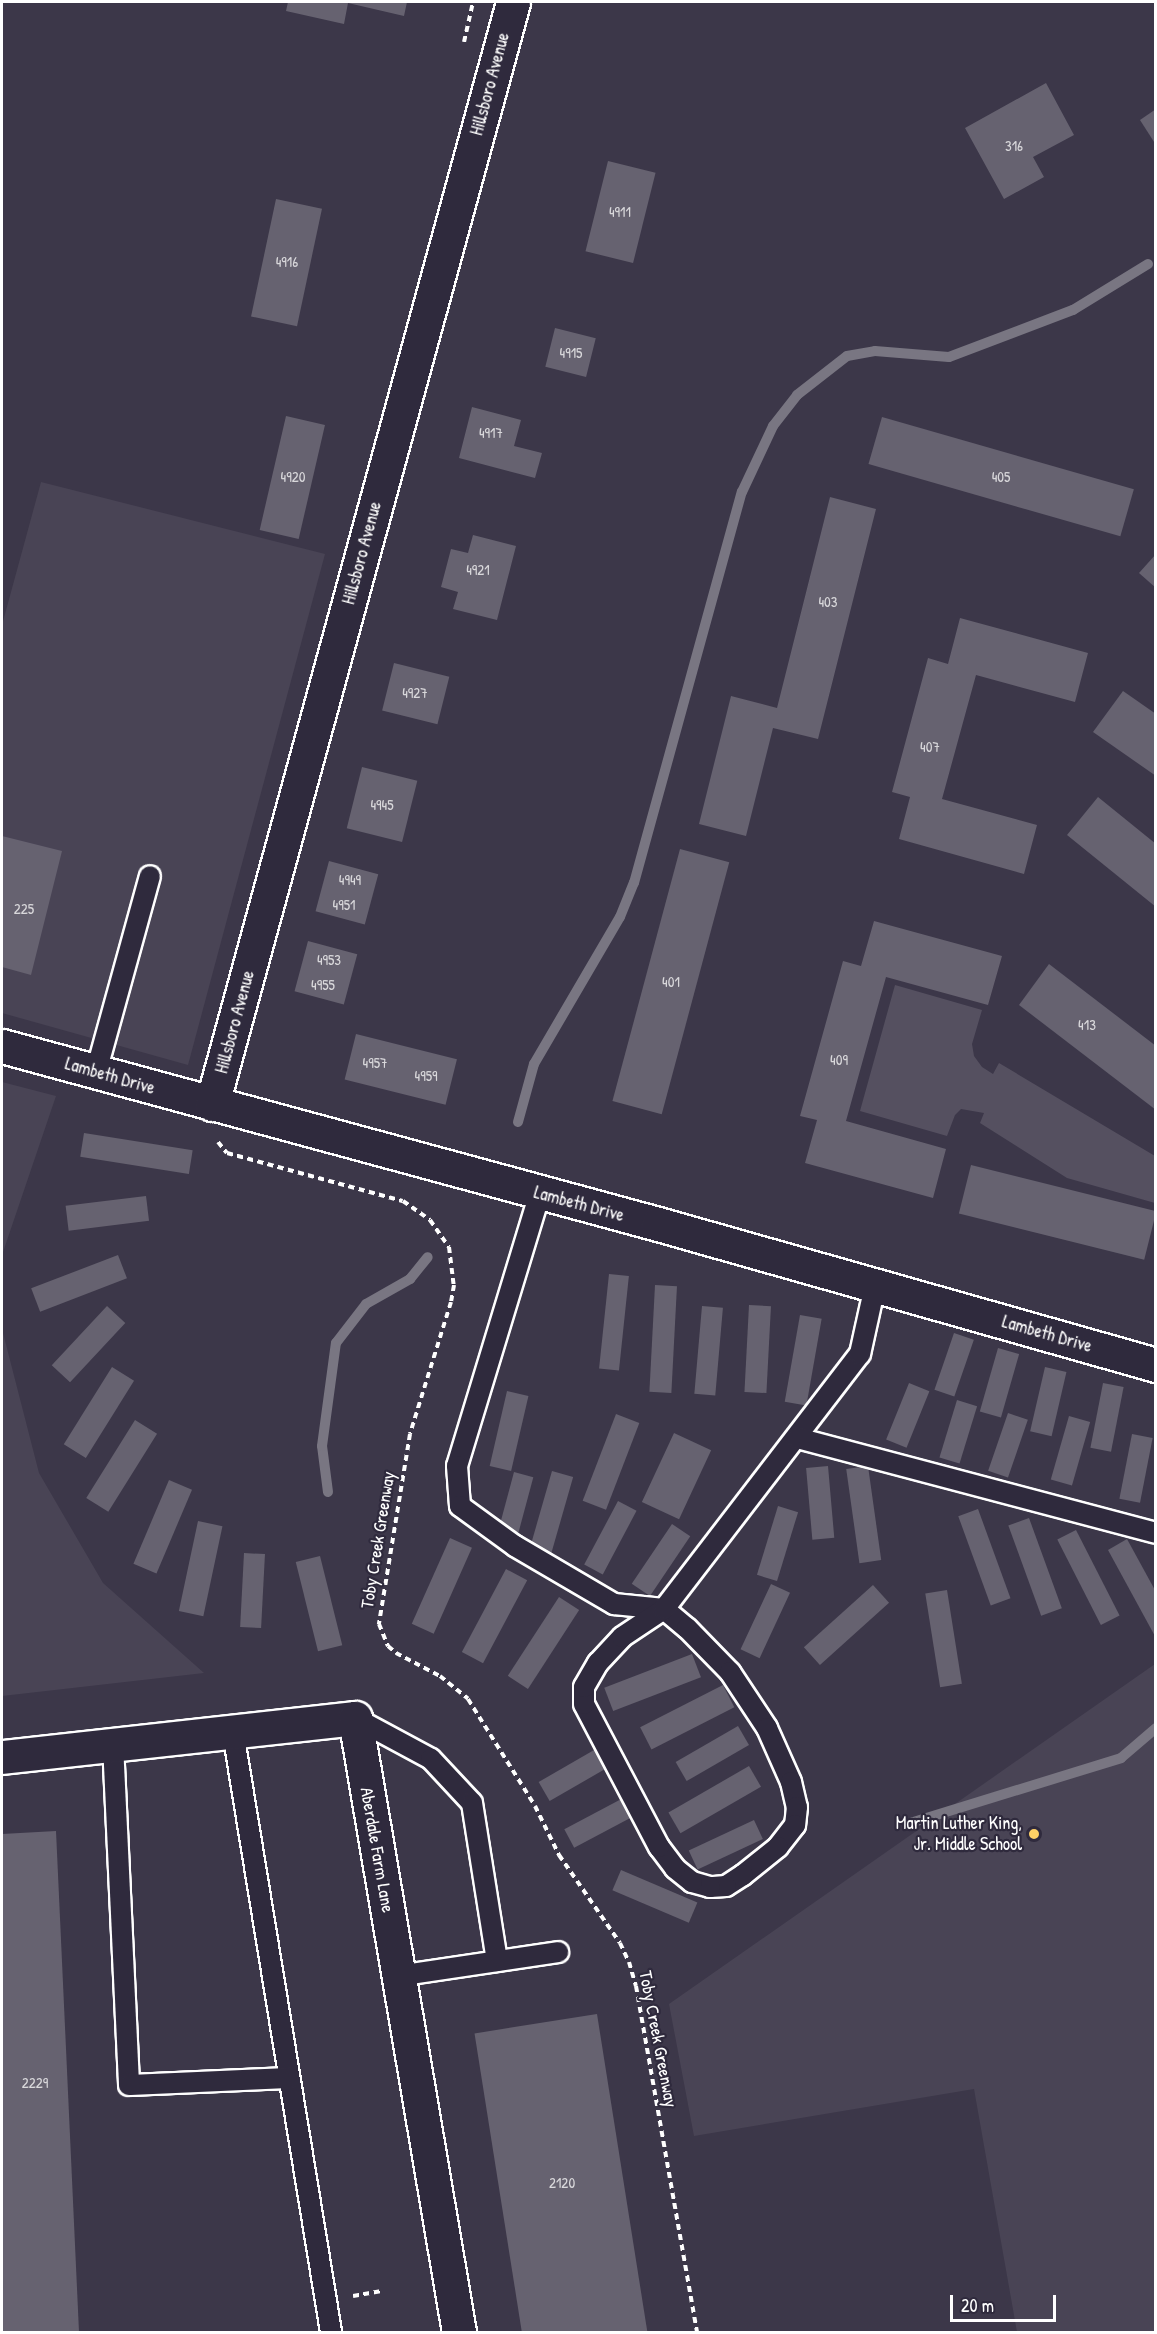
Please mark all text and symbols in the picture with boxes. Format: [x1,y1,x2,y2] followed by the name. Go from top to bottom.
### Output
[466,30,514,138] street label: Hillsboro Avenue
[1005,137,1023,155] house number: 316
[609,203,631,221] house number: 4911
[276,253,298,271] house number: 4916
[560,344,582,362] house number: 4915
[479,424,503,442] house number: 4917
[281,468,305,486] house number: 4920
[992,468,1010,486] house number: 405
[338,499,386,607] street label: Hillsboro Avenue
[466,561,490,579] house number: 4921
[818,593,838,611] house number: 403
[402,684,428,702] house number: 4927
[920,738,940,756] house number: 407
[370,796,394,814] house number: 4945
[339,871,361,889] house number: 4949
[333,896,355,914] house number: 4951
[14,900,34,918] house number: 225
[317,951,341,969] house number: 4953
[211,968,259,1076] street label: Hillsboro Avenue
[662,973,680,991] house number: 401
[311,976,335,994] house number: 4955
[1078,1016,1096,1034] house number: 413
[830,1051,848,1069] house number: 409
[63,1053,157,1099] street label: Lambeth Drive
[363,1054,387,1072] house number: 4957
[415,1067,437,1085] house number: 4959
[532,1182,626,1226] street label: Lambeth Drive
[1000,1311,1094,1357] street label: Lambeth Drive
[356,1470,400,1610] street label: Toby Creek Greenway
[355,1786,399,1914] street label: Aberdale Farm Lane
[896,1813,1022,1856] place label: Martin Luther King, Jr. Middle School
[1027,1827,1041,1841] marker: Martin Luther King, Jr. Middle School
[634,1969,682,2109] street label: Toby Creek Greenway
[22,2074,48,2092] house number: 2229
[549,2174,575,2192] house number: 2120
[953,2283,1060,2321] scale bar
[961,2293,994,2318] text: 20 m

